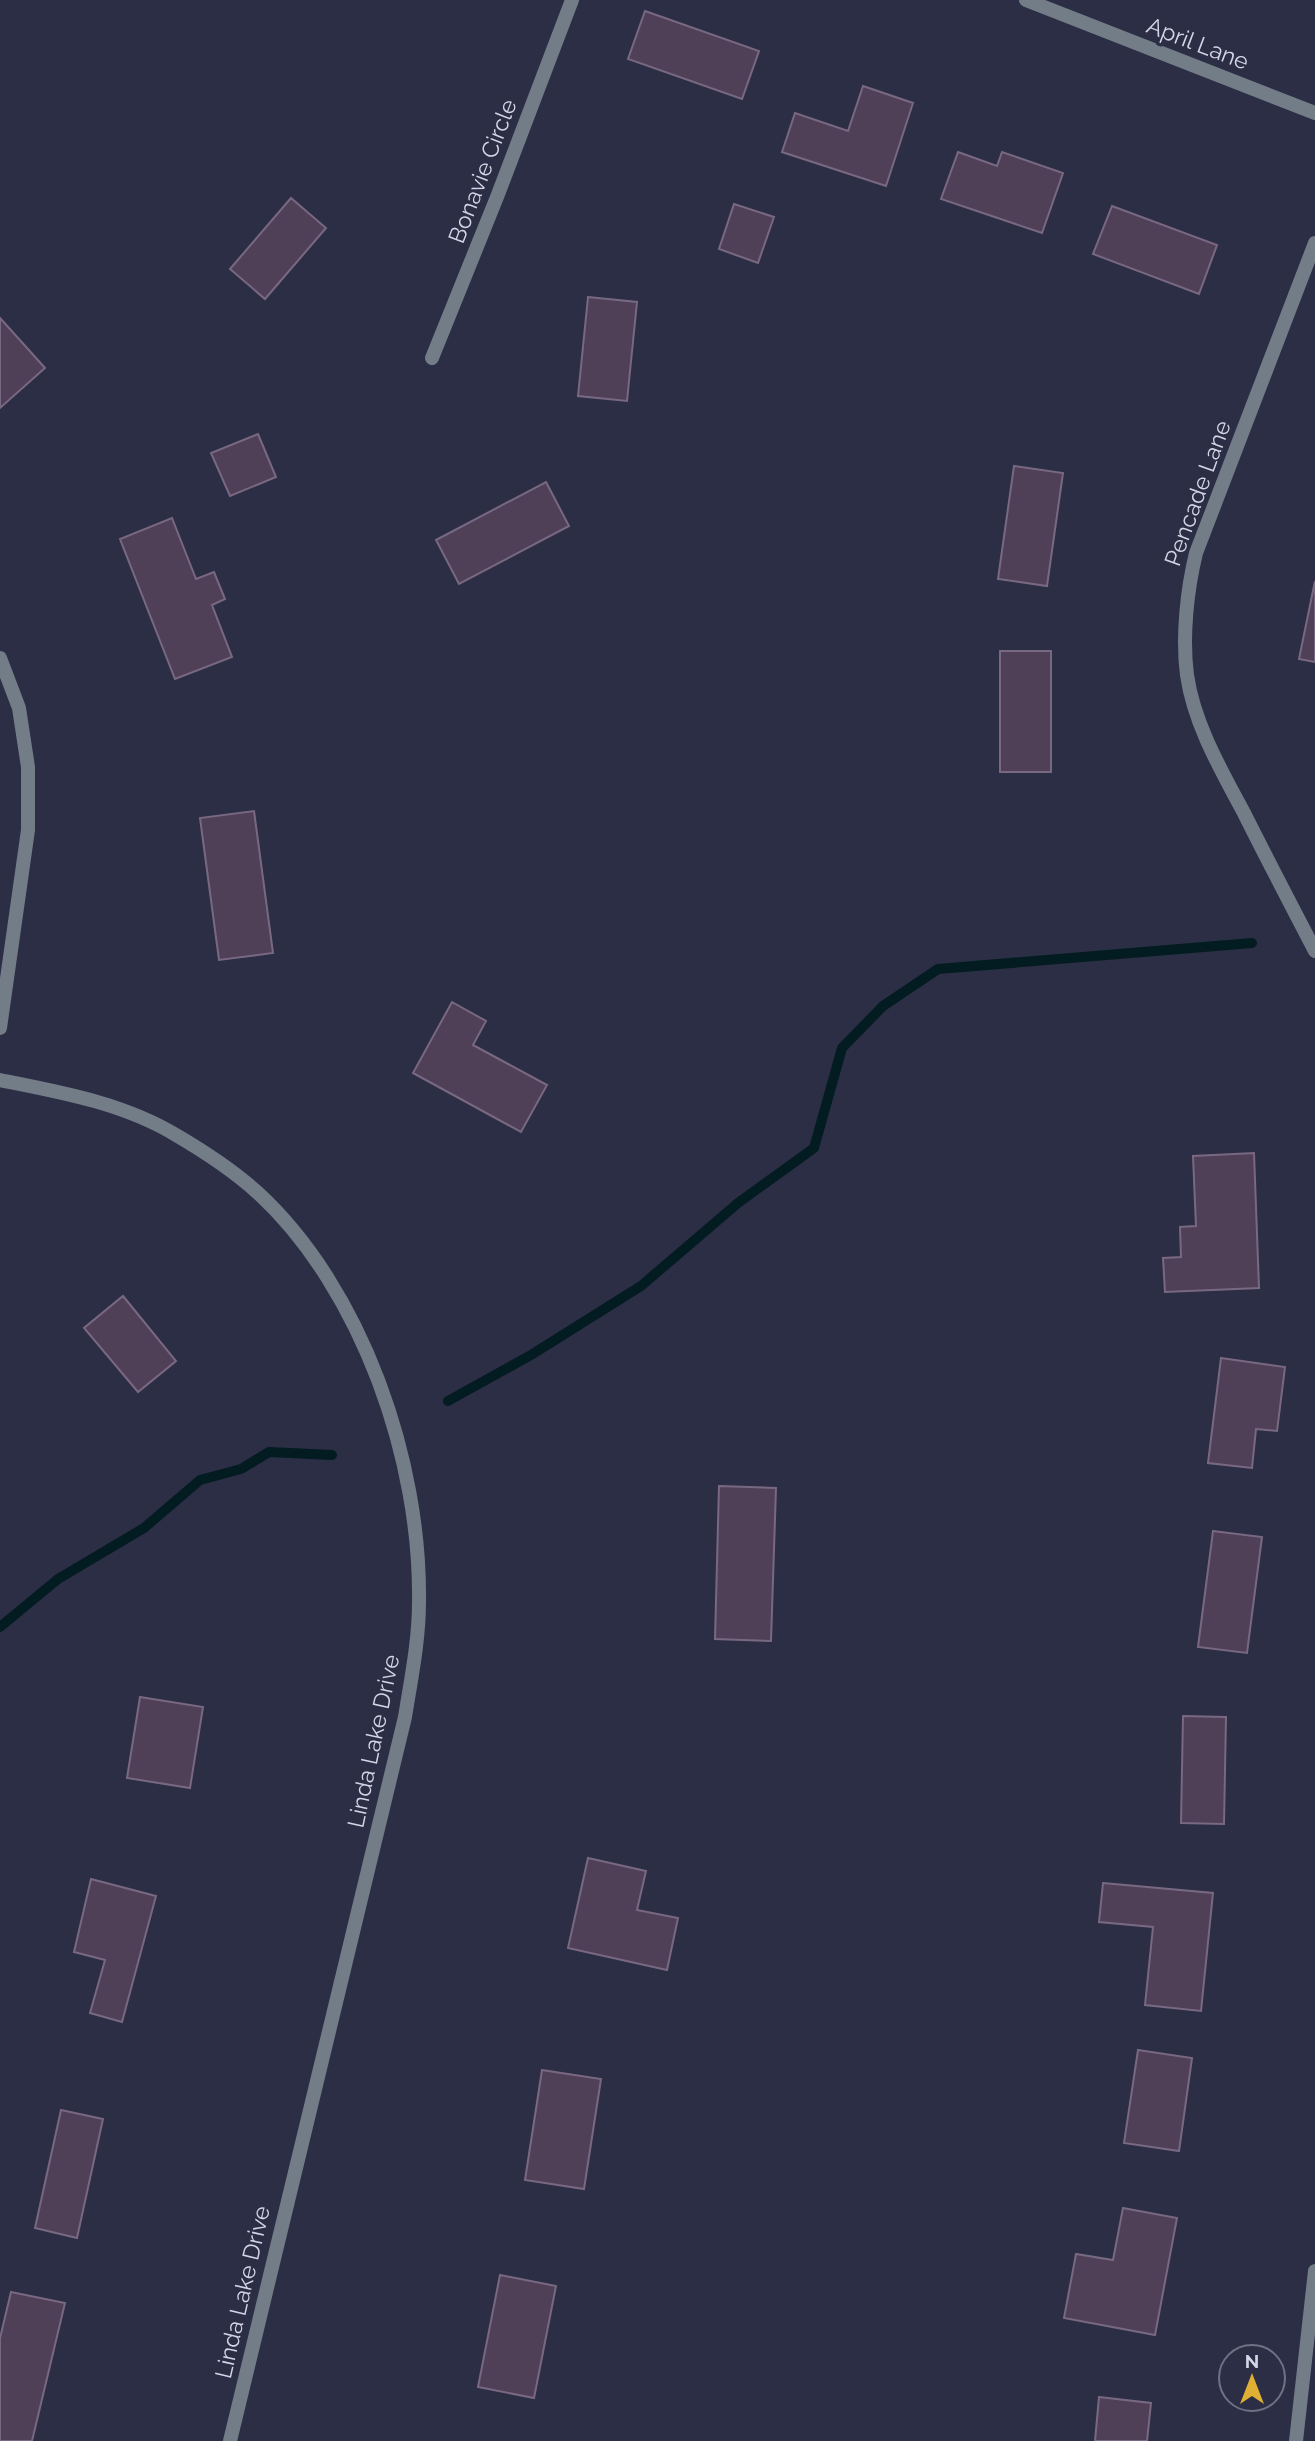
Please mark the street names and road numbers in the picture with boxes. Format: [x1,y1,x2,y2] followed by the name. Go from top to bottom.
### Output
[1143,11,1253,75] street label: April Lane
[442,95,522,247] street label: Bonavie Circle
[1158,417,1236,569] street label: Pencade Lane
[341,1652,405,1830] street label: Linda Lake Drive
[209,2203,275,2381] street label: Linda Lake Drive

